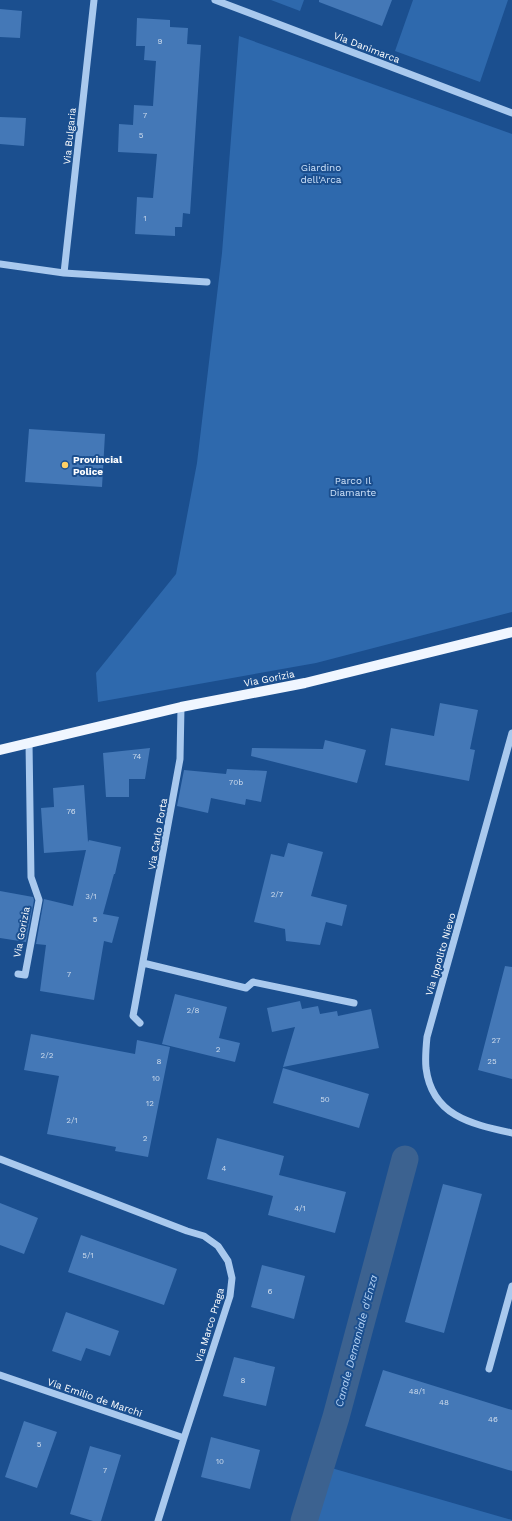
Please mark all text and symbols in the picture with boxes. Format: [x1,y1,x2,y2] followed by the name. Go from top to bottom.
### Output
[332,30,402,65] street label: Via Danimarca
[158,37,163,46] house number: 9
[61,107,78,165] street label: Via Bulgaria
[143,111,148,120] house number: 7
[139,131,144,140] house number: 5
[300,162,342,185] park label: Giardino dell'Arca
[143,214,147,223] house number: 1
[73,454,123,477] place label: Provincial Police
[60,460,70,470] marker: Provincial Police
[330,475,377,498] park label: Parco Il Diamante
[243,668,296,689] street label: Via Gorizia
[133,752,142,761] house number: 74
[229,778,243,787] house number: 70b
[146,797,169,871] street label: Via Carlo Porta
[66,807,76,816] house number: 76
[271,890,284,899] house number: 2/7
[85,892,97,901] house number: 3/1
[11,905,32,958] street label: Via Gorizia
[423,911,458,997] street label: Via Ippolito Nievo
[93,915,98,924] house number: 5
[67,970,72,979] house number: 7
[187,1006,200,1015] house number: 2/8
[492,1036,501,1045] house number: 27
[216,1045,221,1054] house number: 2
[41,1051,54,1060] house number: 2/2
[157,1057,162,1066] house number: 8
[487,1057,497,1066] house number: 25
[152,1074,160,1083] house number: 10
[320,1095,330,1104] house number: 50
[146,1099,154,1108] house number: 12
[66,1116,78,1125] house number: 2/1
[143,1134,148,1143] house number: 2
[222,1164,227,1173] house number: 4
[294,1204,306,1213] house number: 4/1
[82,1251,94,1260] house number: 5/1
[333,1274,380,1409] water label: Canale Demaniale d'Enza
[193,1286,226,1364] street label: Via Marco Praga
[268,1287,273,1296] house number: 6
[46,1376,144,1419] street label: Via Emilio de Marchi
[241,1376,246,1385] house number: 8
[409,1387,425,1396] house number: 48/1
[439,1398,449,1407] house number: 48
[488,1415,498,1424] house number: 46
[37,1440,42,1449] house number: 5
[216,1457,224,1466] house number: 10
[103,1466,108,1475] house number: 7

